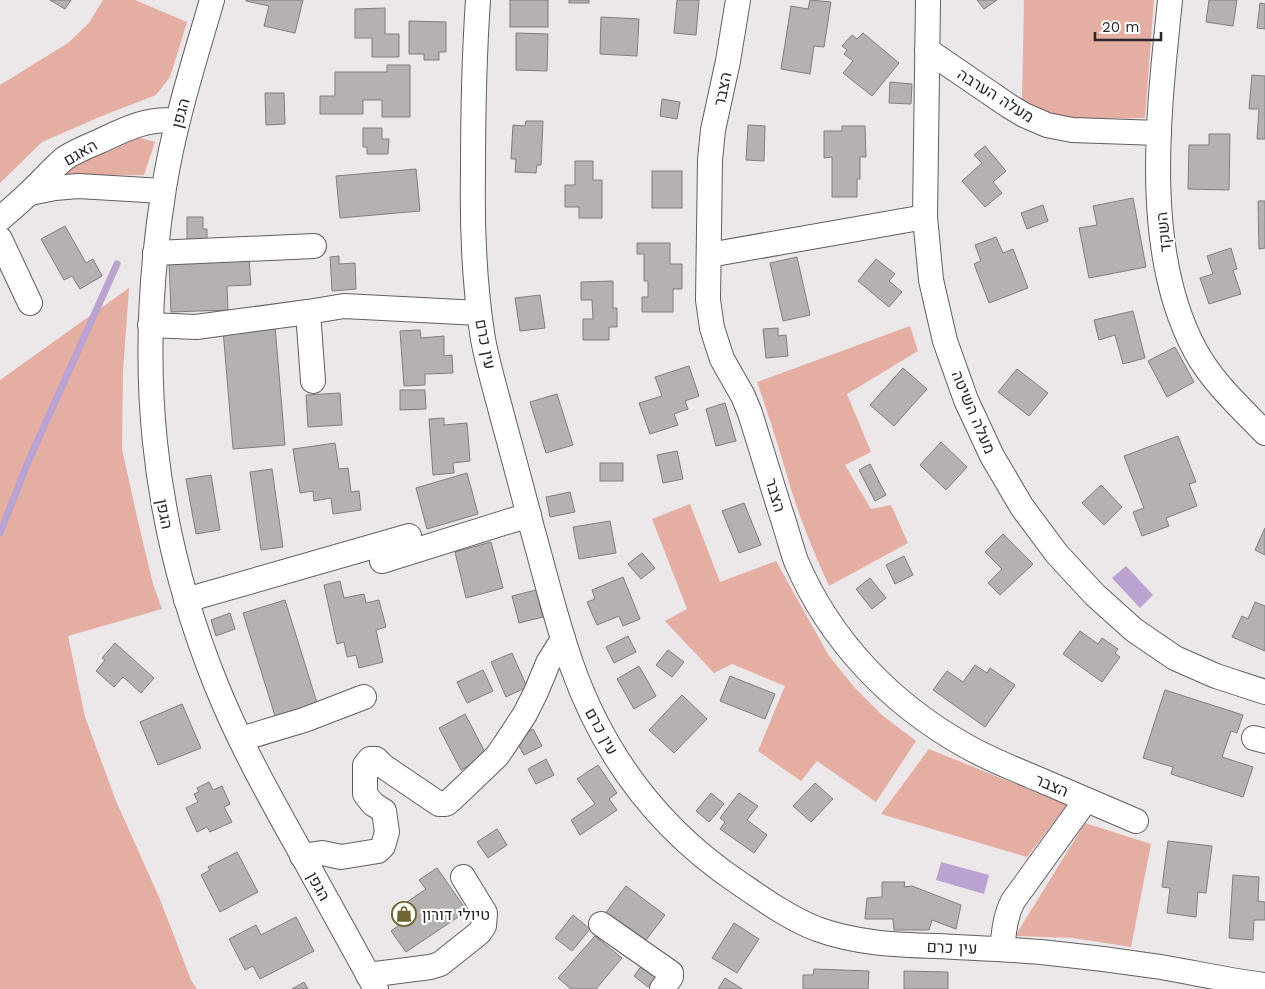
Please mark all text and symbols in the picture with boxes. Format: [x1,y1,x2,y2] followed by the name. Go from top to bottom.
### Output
[1095,10,1161,42] scale bar
[1102,18,1140,36] text: 20 m
[954,64,1038,126] street label: מעלה הערבה
[710,70,735,108] street label: הצבר
[167,96,194,130] street label: הגפן
[60,135,101,170] street label: האגם
[1152,211,1175,253] street label: השקד
[471,317,500,371] street label: עין כרם
[947,368,1000,457] street label: מעלה השיטה
[761,476,790,514] street label: הצבר
[152,497,177,531] street label: הגפן
[581,704,622,758] street label: עין כרם
[1032,770,1071,801] street label: הצבר
[303,868,334,904] street label: הגפן
[391,901,417,927] shop icon: טיולי דורון
[422,905,490,924] place label: טיולי דורון
[926,937,978,958] street label: עין כרם

